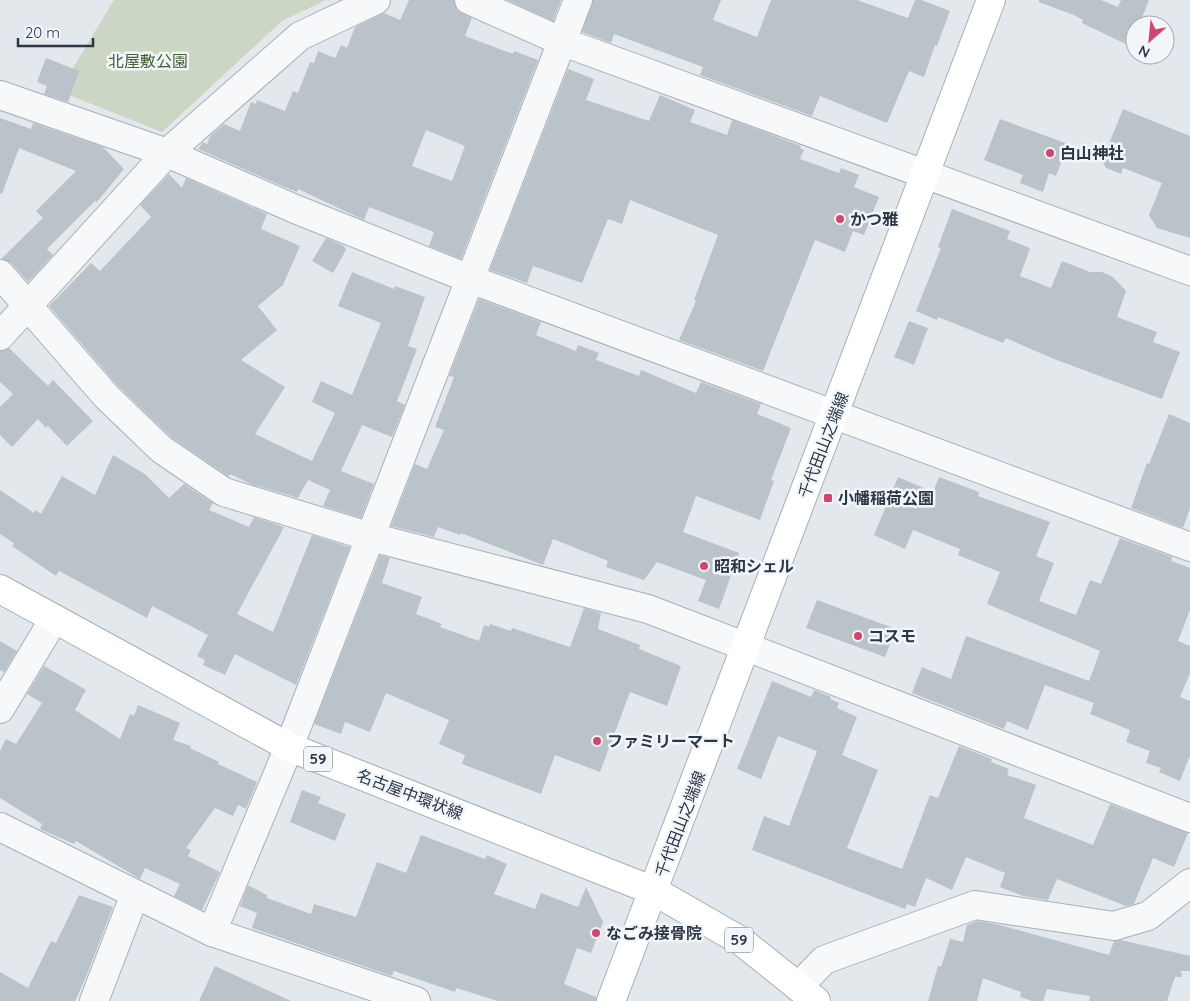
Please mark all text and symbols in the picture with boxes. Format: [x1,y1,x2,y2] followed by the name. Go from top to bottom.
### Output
[18,15,92,47] scale bar
[1125,15,1175,65] north arrow
[25,23,60,42] text: 20 m
[1135,41,1153,62] text: N
[108,51,188,71] park label: 北屋敷公園
[1060,143,1124,163] place label: 白山神社
[1044,147,1056,159] marker: 白山神社
[850,209,898,229] place label: かつ雅
[834,213,846,225] marker: かつ雅
[794,389,852,501] street label: 千代田山之端線
[838,488,934,508] place label: 小幡稲荷公園
[822,492,834,504] marker: 小幡稲荷公園
[714,556,794,576] place label: 昭和シェル
[698,560,710,572] marker: 昭和シェル
[868,626,916,646] place label: コスモ
[852,630,864,642] marker: コスモ
[607,731,735,751] place label: ファミリーマート
[591,735,603,747] marker: ファミリーマート
[304,746,332,772] road number: 59
[354,765,466,823] street label: 名古屋中環状線
[651,768,709,880] street label: 千代田山之端線
[606,923,702,943] place label: なごみ接骨院
[590,927,602,939] marker: なごみ接骨院
[725,928,753,952] road number: 59

